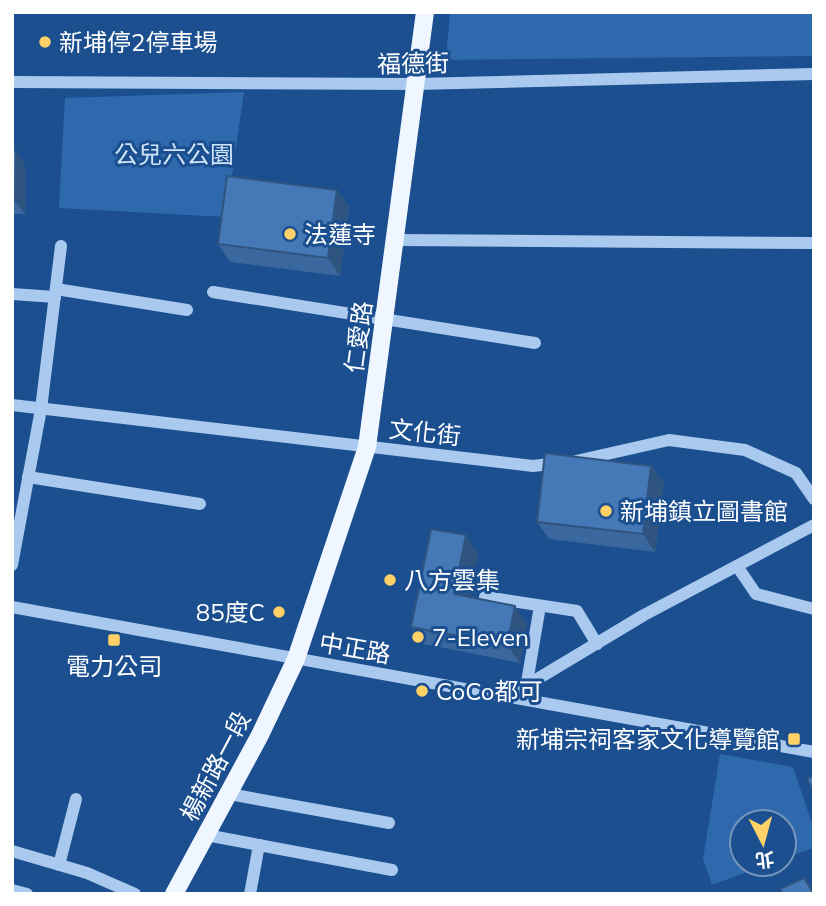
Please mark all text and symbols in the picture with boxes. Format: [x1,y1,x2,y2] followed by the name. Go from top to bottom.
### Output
[59,27,217,57] place label: 新埔停2停車場
[37,34,53,50] marker: 新埔停2停車場
[377,47,449,79] street label: 福德街
[114,139,234,169] park label: 公兒六公園
[304,219,376,249] place label: 法蓮寺
[282,226,298,242] marker: 法蓮寺
[338,299,378,375] street label: 仁愛路
[388,413,462,451] street label: 文化街
[620,496,788,526] place label: 新埔鎮立圖書館
[598,503,614,519] marker: 新埔鎮立圖書館
[404,565,500,595] place label: 八方雲集
[382,572,398,588] marker: 八方雲集
[196,597,265,627] place label: 85度C
[271,604,287,620] marker: 85度C
[432,622,529,652] place label: 7-Eleven
[317,627,393,669] street label: 中正路
[410,629,426,645] marker: 7-Eleven
[106,632,122,648] marker: 電力公司
[66,651,162,681] place label: 電力公司
[436,676,543,706] place label: CoCo都可
[414,683,430,699] marker: CoCo都可
[174,706,256,826] street label: 楊新路一段
[516,724,780,754] place label: 新埔宗祠客家文化導覽館
[786,731,802,747] marker: 新埔宗祠客家文化導覽館
[728,808,798,878] north arrow
[754,847,775,873] text: 北

